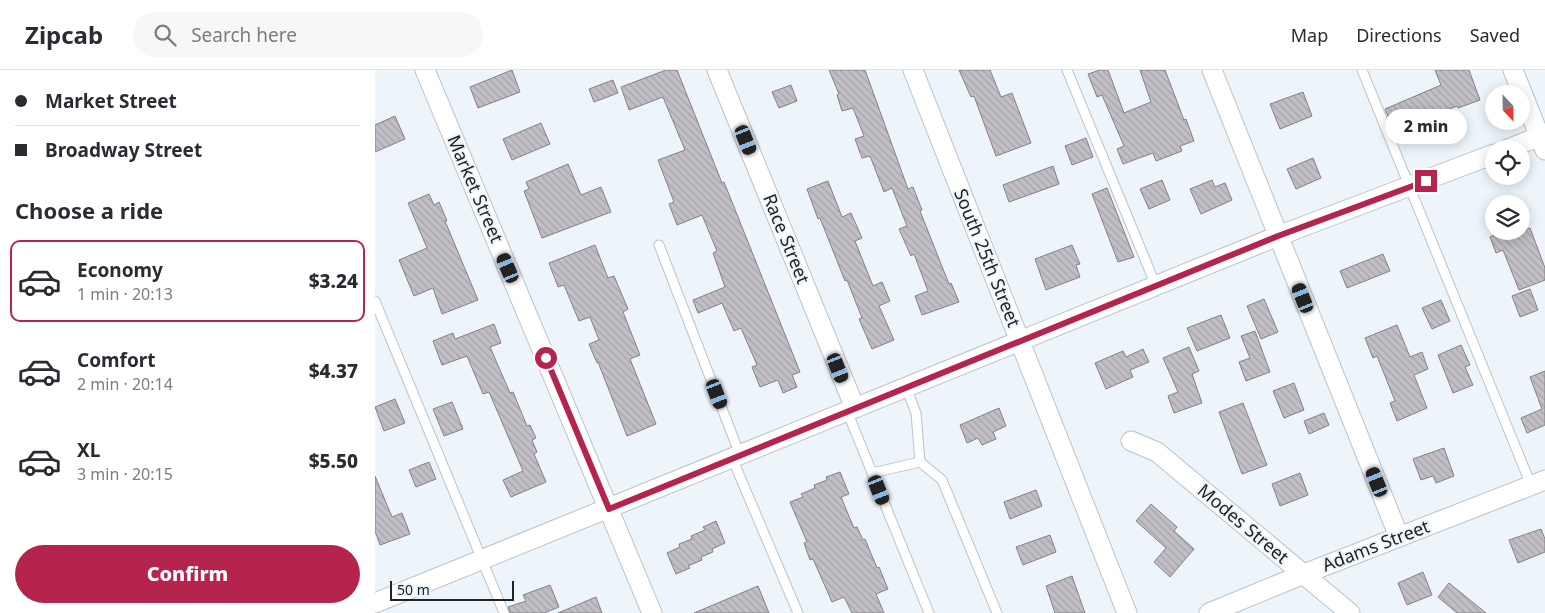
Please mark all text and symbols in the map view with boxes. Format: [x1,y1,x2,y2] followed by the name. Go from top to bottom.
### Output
[133,12,483,57] search box
[25,18,103,51] text: Zipcab
[151,21,179,49] icon: search
[191,22,297,48] text: Search here
[1291,23,1328,47] text: Map
[1356,23,1442,47] text: Directions
[1470,23,1520,47] text: Saved
[1485,85,1530,130] north arrow
[1485,85,1530,240] map controls
[45,88,177,114] text: Market Street
[1385,108,1467,144] callout: 2 min
[1404,115,1448,137] text: 2 min
[733,123,758,157] car
[442,131,510,247] street label: Market Street
[45,137,202,163] text: Broadway Street
[1485,140,1530,185] button: locate
[1415,170,1437,192] route end
[949,185,1027,331] street label: South 25th Street
[758,190,816,288] street label: Race Street
[15,195,163,225] text: Choose a ride
[1485,195,1530,240] button: layers
[495,251,520,285] car
[77,257,163,283] text: Economy
[17,259,62,304] icon: car
[309,268,358,294] text: $3.24
[1290,281,1315,315] car
[77,283,173,305] text: 1 min · 20:13
[77,347,156,373] text: Comfort
[535,347,557,369] route start
[17,349,62,394] icon: car
[825,351,850,385] car
[309,358,358,384] text: $4.37
[77,373,173,395] text: 2 min · 20:14
[704,377,729,411] car
[77,437,100,463] text: XL
[17,439,62,484] icon: car
[309,448,358,474] text: $5.50
[77,463,173,485] text: 3 min · 20:15
[1364,465,1389,499] car
[866,473,891,507] car
[1193,478,1295,569] street label: Modes Street
[1319,513,1433,577] street label: Adams Street
[15,545,360,603] button: Confirm
[390,578,514,601] scale bar
[397,580,430,599] text: 50 m

